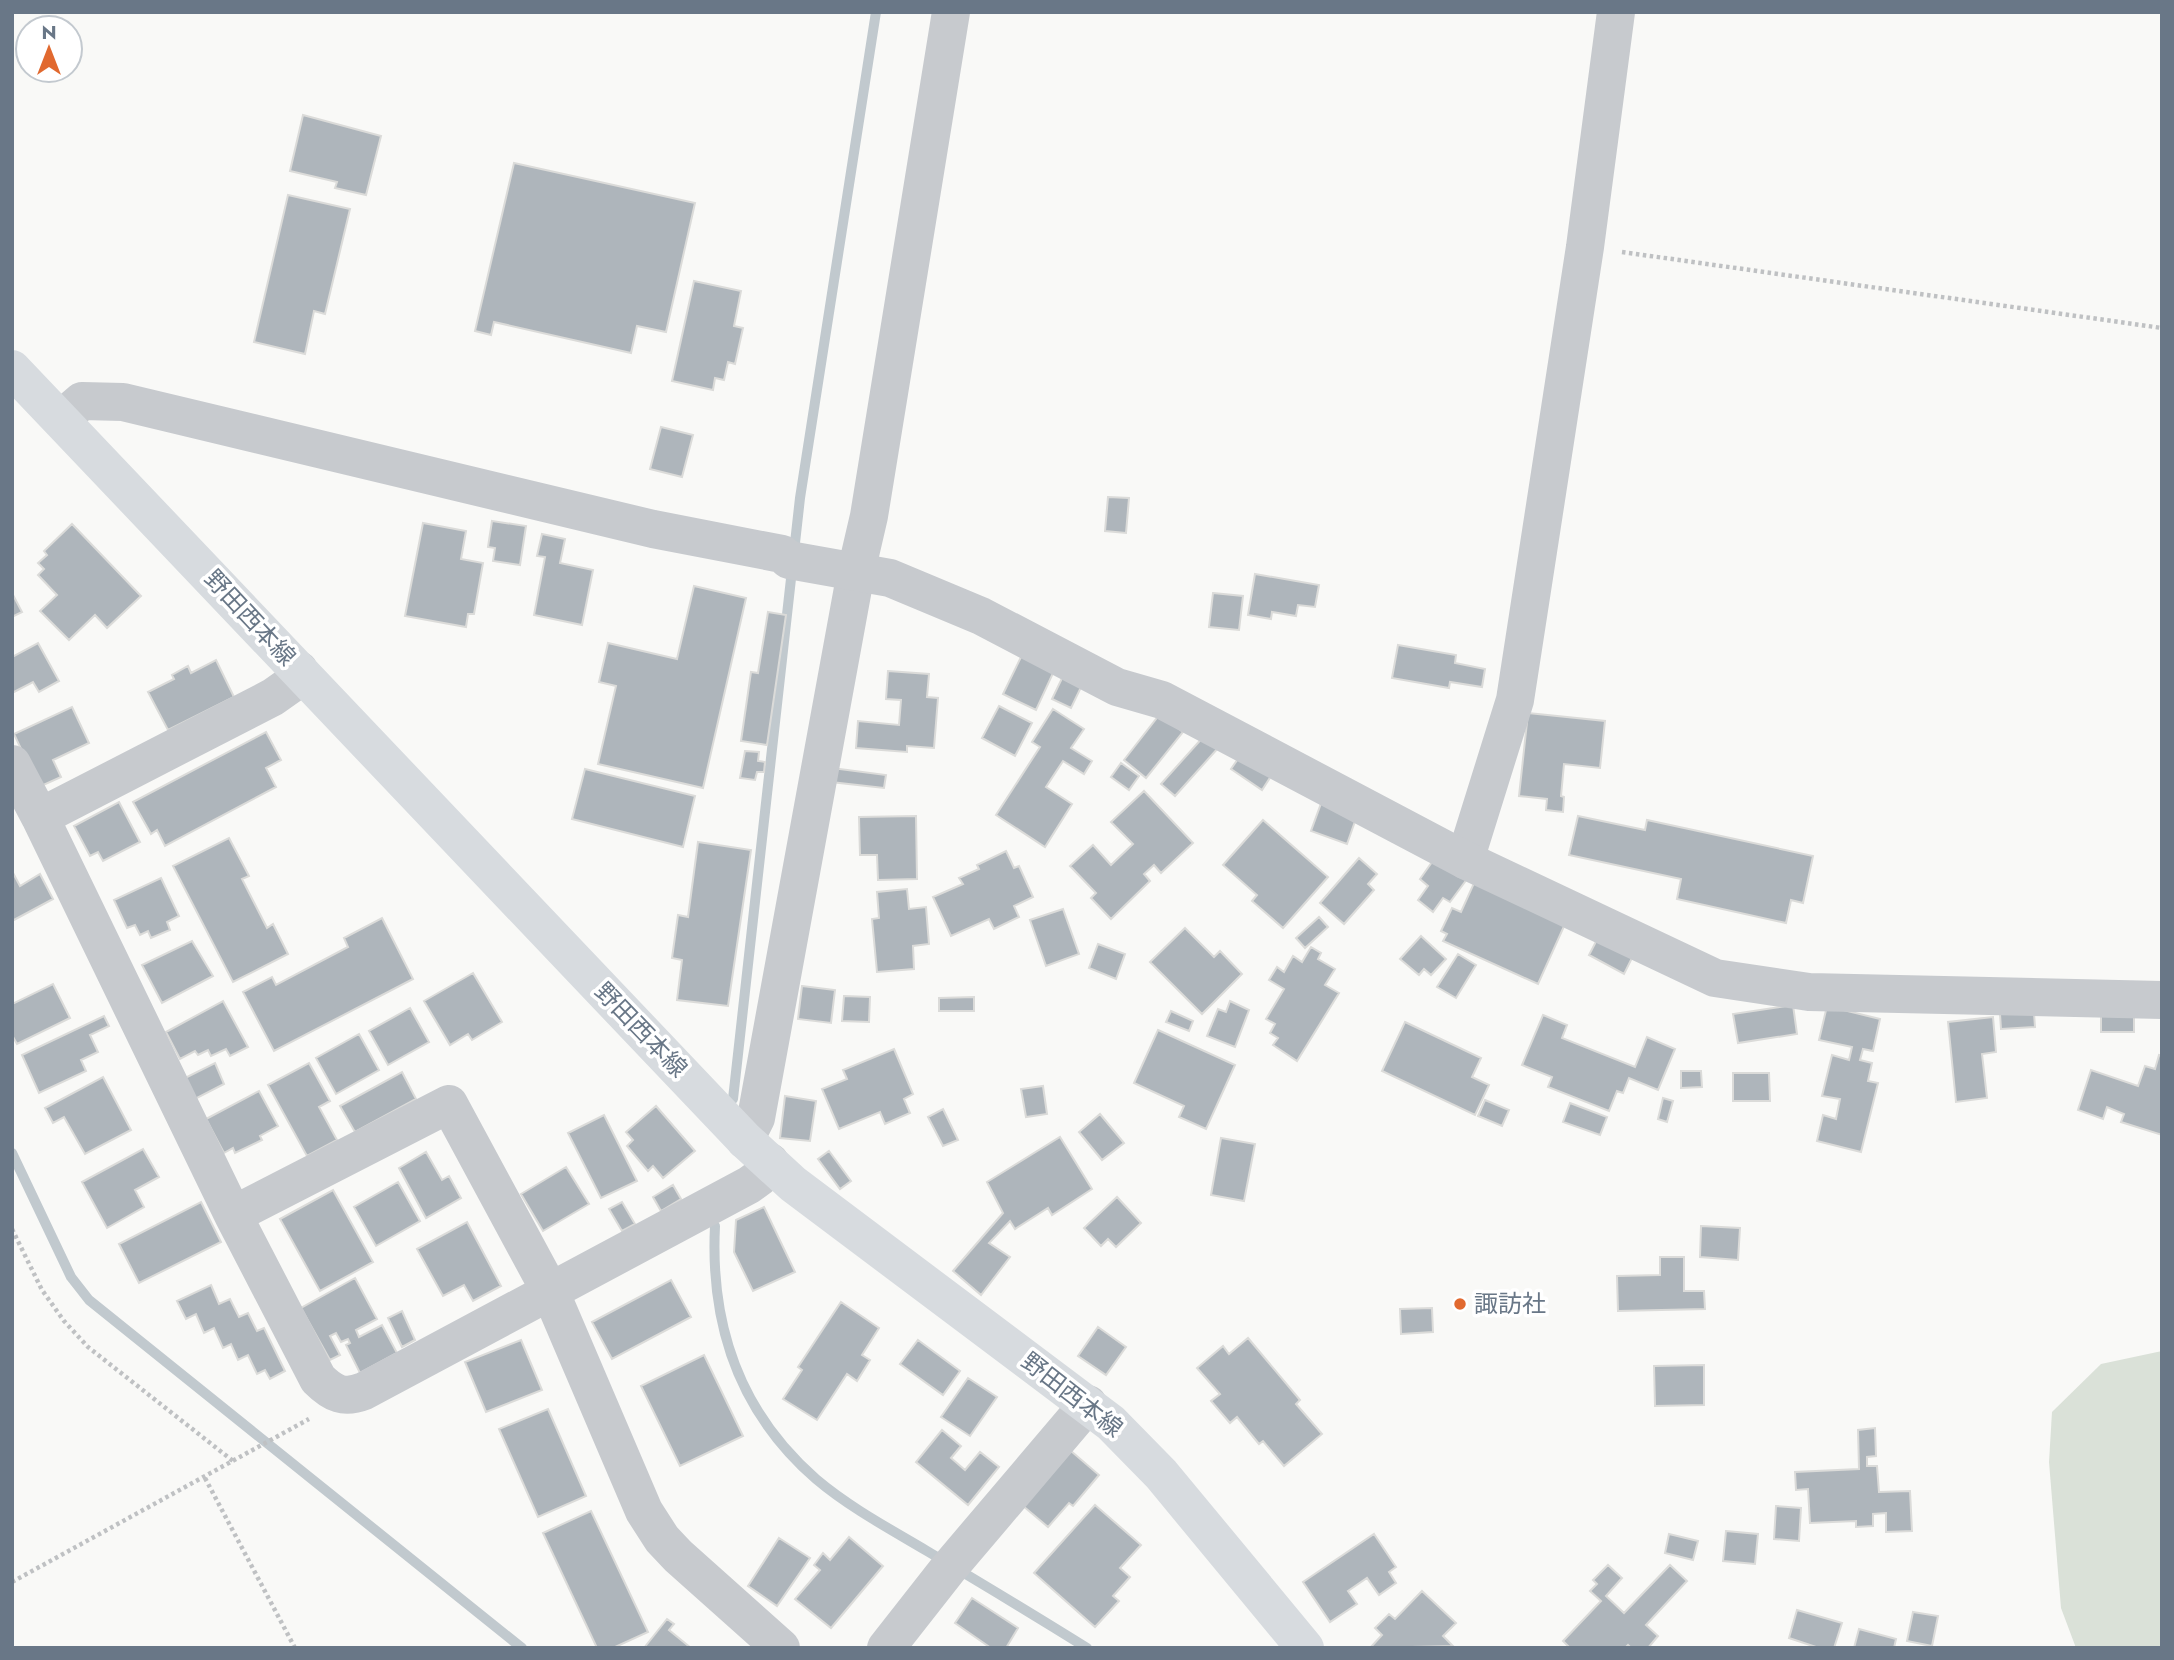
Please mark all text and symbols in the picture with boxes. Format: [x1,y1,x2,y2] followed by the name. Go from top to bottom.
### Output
[14,14,84,84] north arrow
[41,19,57,46] text: N
[197,562,304,673] street label: 野田西本線
[587,974,696,1085] street label: 野田西本線
[1474,1286,1546,1321] place label: 諏訪社
[1452,1296,1468,1312] marker: 諏訪社
[1014,1344,1130,1445] street label: 野田西本線

